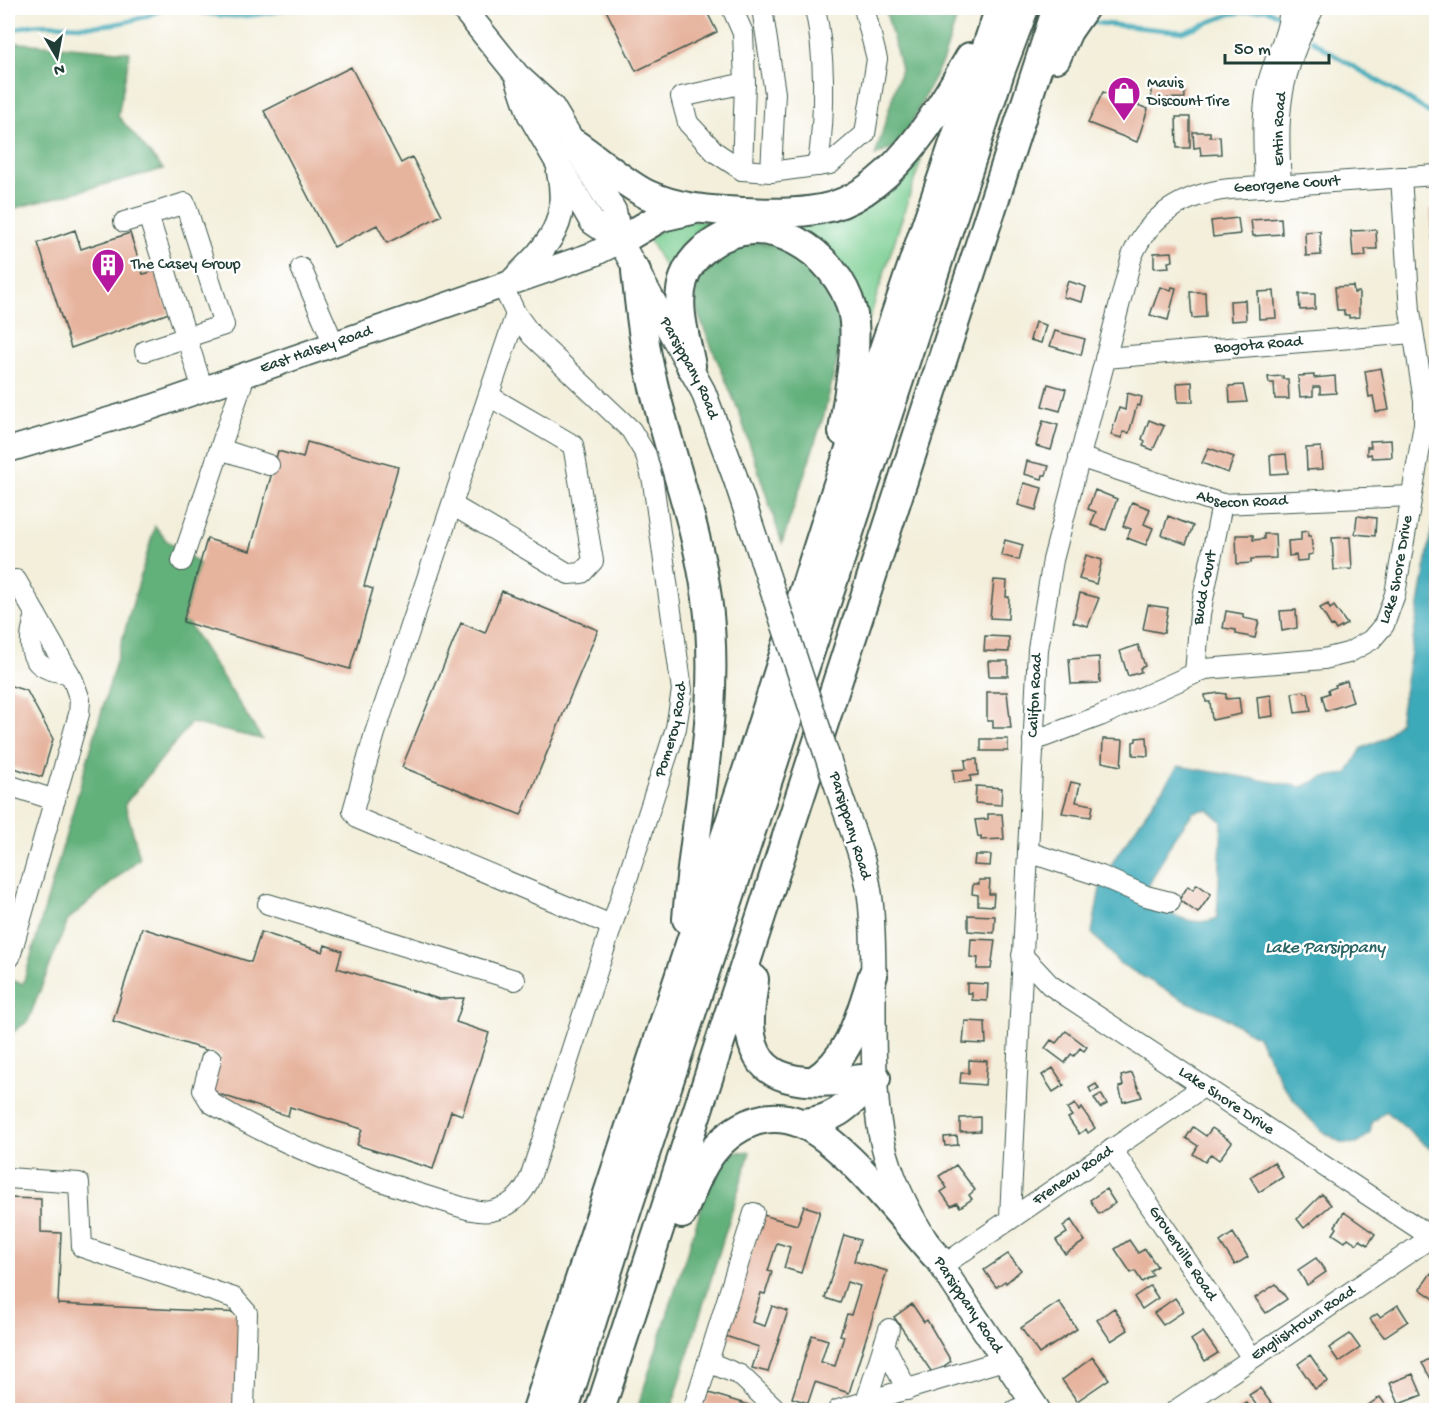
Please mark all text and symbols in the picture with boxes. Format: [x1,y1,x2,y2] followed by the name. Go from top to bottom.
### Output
[27,27,87,87] north arrow
[1225,27,1328,65] scale bar
[1234,40,1271,61] text: 50 m
[52,58,66,79] text: N
[1106,75,1142,122] shop icon: Mavis Discount Tire
[1146,75,1230,112] place label: Mavis Discount Tire
[1270,89,1292,166] street label: Entin Road
[1233,172,1342,198] street label: Georgene Court
[90,247,126,294] building icon: The Casey Group
[130,256,241,275] place label: The Casey Group
[654,313,723,423] street label: Parsippany Road
[258,321,376,378] street label: East Halsey Road
[1213,332,1305,359] street label: Bogota Road
[1194,487,1290,514] street label: Absecon Road
[1376,513,1418,627] street label: Lake Shore Drive
[1190,548,1222,626] street label: Budd Court
[1024,652,1047,738] street label: Califon Road
[651,680,692,781] street label: Pomeroy Road
[823,769,875,884] street label: Parsippany Road
[1265,938,1386,959] water label: Lake Parsippany
[1175,1063,1278,1140] street label: Lake Shore Drive
[1029,1141,1118,1211] street label: Freneau Road
[1144,1203,1221,1306] street label: Groverville Road
[928,1253,1008,1358] street label: Parsippany Road
[1248,1281,1361,1366] street label: Englishtown Road

